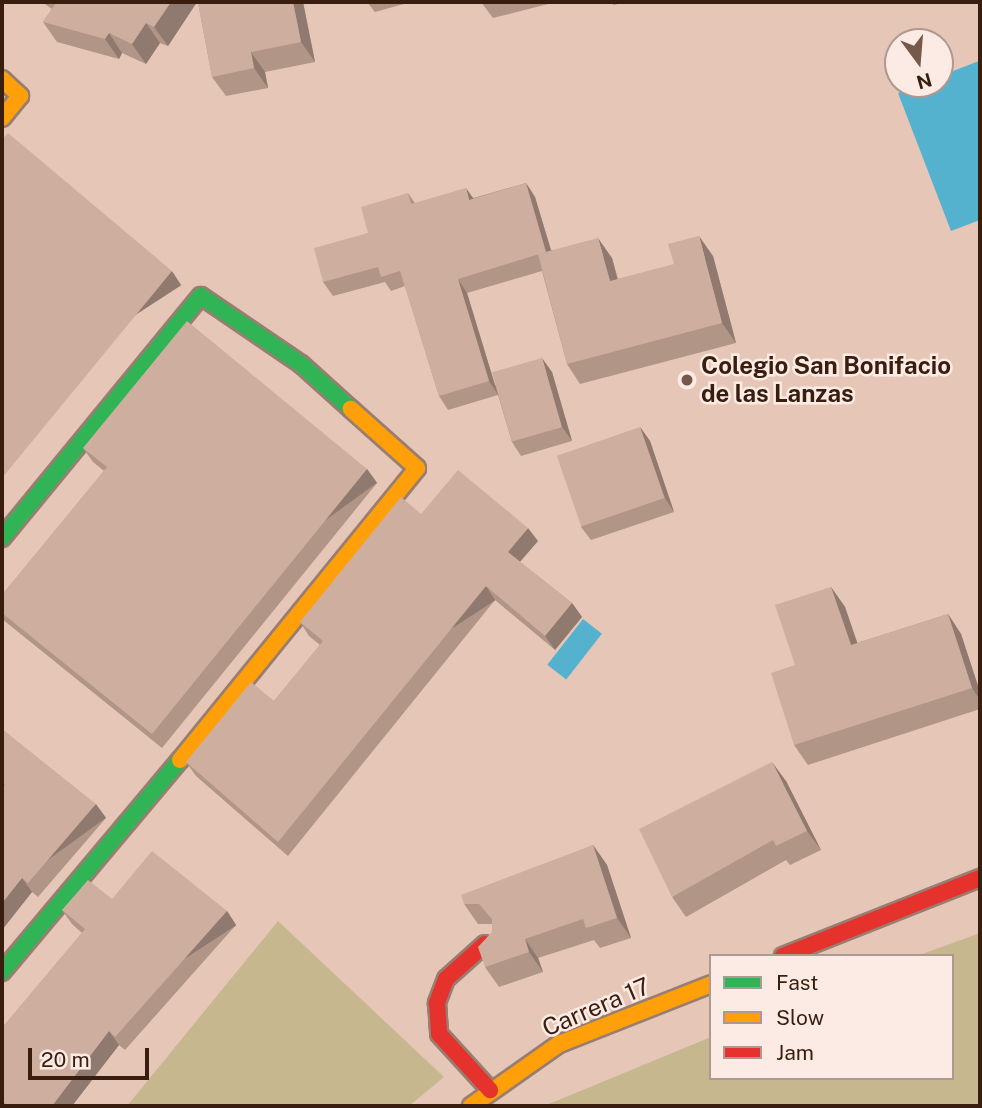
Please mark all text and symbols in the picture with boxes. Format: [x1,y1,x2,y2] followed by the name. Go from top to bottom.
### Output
[884,28,954,98] north arrow
[914,69,934,94] text: N
[701,352,951,408] place label: Colegio San Bonifacio de las Lanzas
[679,372,695,388] marker: Colegio San Bonifacio de las Lanzas
[709,954,954,1080] legend
[776,970,818,995] text: Fast
[538,971,654,1043] street label: Carrera 17
[776,1005,824,1030] text: Slow
[32,1034,152,1078] scale bar
[776,1040,814,1065] text: Jam
[41,1047,90,1072] text: 20 m

